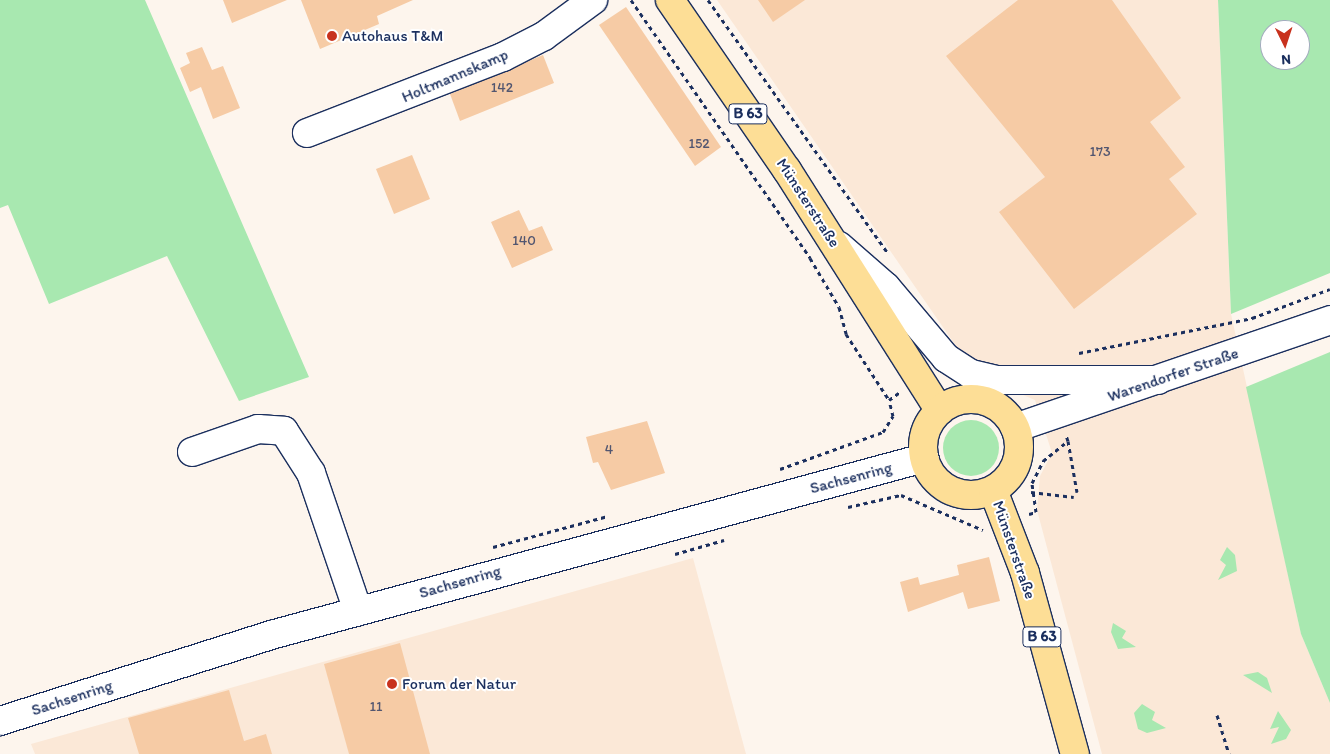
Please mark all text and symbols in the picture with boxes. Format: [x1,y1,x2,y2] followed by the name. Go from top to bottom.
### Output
[1260,20,1310,70] north arrow
[342,26,443,46] place label: Autohaus T&M
[326,30,338,42] marker: Autohaus T&M
[399,45,511,107] street label: Holtmannskamp
[1281,51,1291,68] text: N
[491,80,513,96] house number: 142
[728,102,768,126] road number: B 63
[688,136,710,152] house number: 152
[1089,144,1111,160] house number: 173
[772,155,844,251] street label: Münsterstraße
[512,233,536,249] house number: 140
[1105,344,1241,406] street label: Warendorfer Straße
[605,442,613,458] house number: 4
[808,458,894,498] street label: Sachsenring
[988,498,1040,602] street label: Münsterstraße
[417,561,503,603] street label: Sachsenring
[1022,624,1062,650] road number: B 63
[402,674,515,694] place label: Forum der Natur
[29,676,115,720] street label: Sachsenring
[386,678,398,690] marker: Forum der Natur
[370,699,382,715] house number: 11

